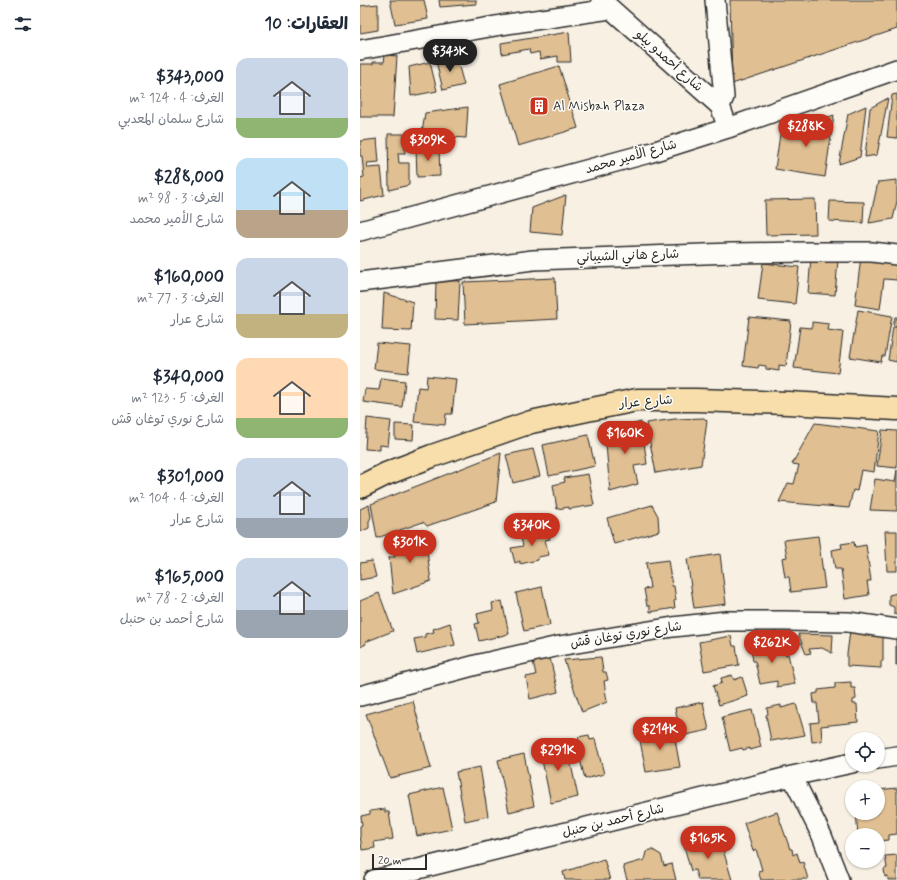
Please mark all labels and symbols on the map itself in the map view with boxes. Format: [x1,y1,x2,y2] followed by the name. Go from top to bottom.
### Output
[631,26,706,96] street label: شارع أحمدو بيلو
[422,39,478,73] pin: $343K
[528,95,550,117] building icon: Al Misbah Plaza
[553,98,645,115] place label: Al Misbah Plaza
[778,114,834,148] pin: $288K
[400,128,456,162] pin: $309K
[583,135,679,178] street label: شارع الأمير محمد
[576,246,680,268] street label: شارع هاني الشيباني
[618,392,673,412] street label: شارع عرار
[597,421,653,455] pin: $160K
[504,513,560,547] pin: $340K
[382,530,438,564] pin: $301K
[569,618,683,652] street label: شارع نوري توغان قش
[744,630,800,664] pin: $262K
[632,717,688,751] pin: $214K
[530,738,586,772] pin: $291K
[560,800,666,842] street label: شارع أحمد بن حنبل
[680,826,736,860] pin: $165K
[372,852,427,871] scale bar

